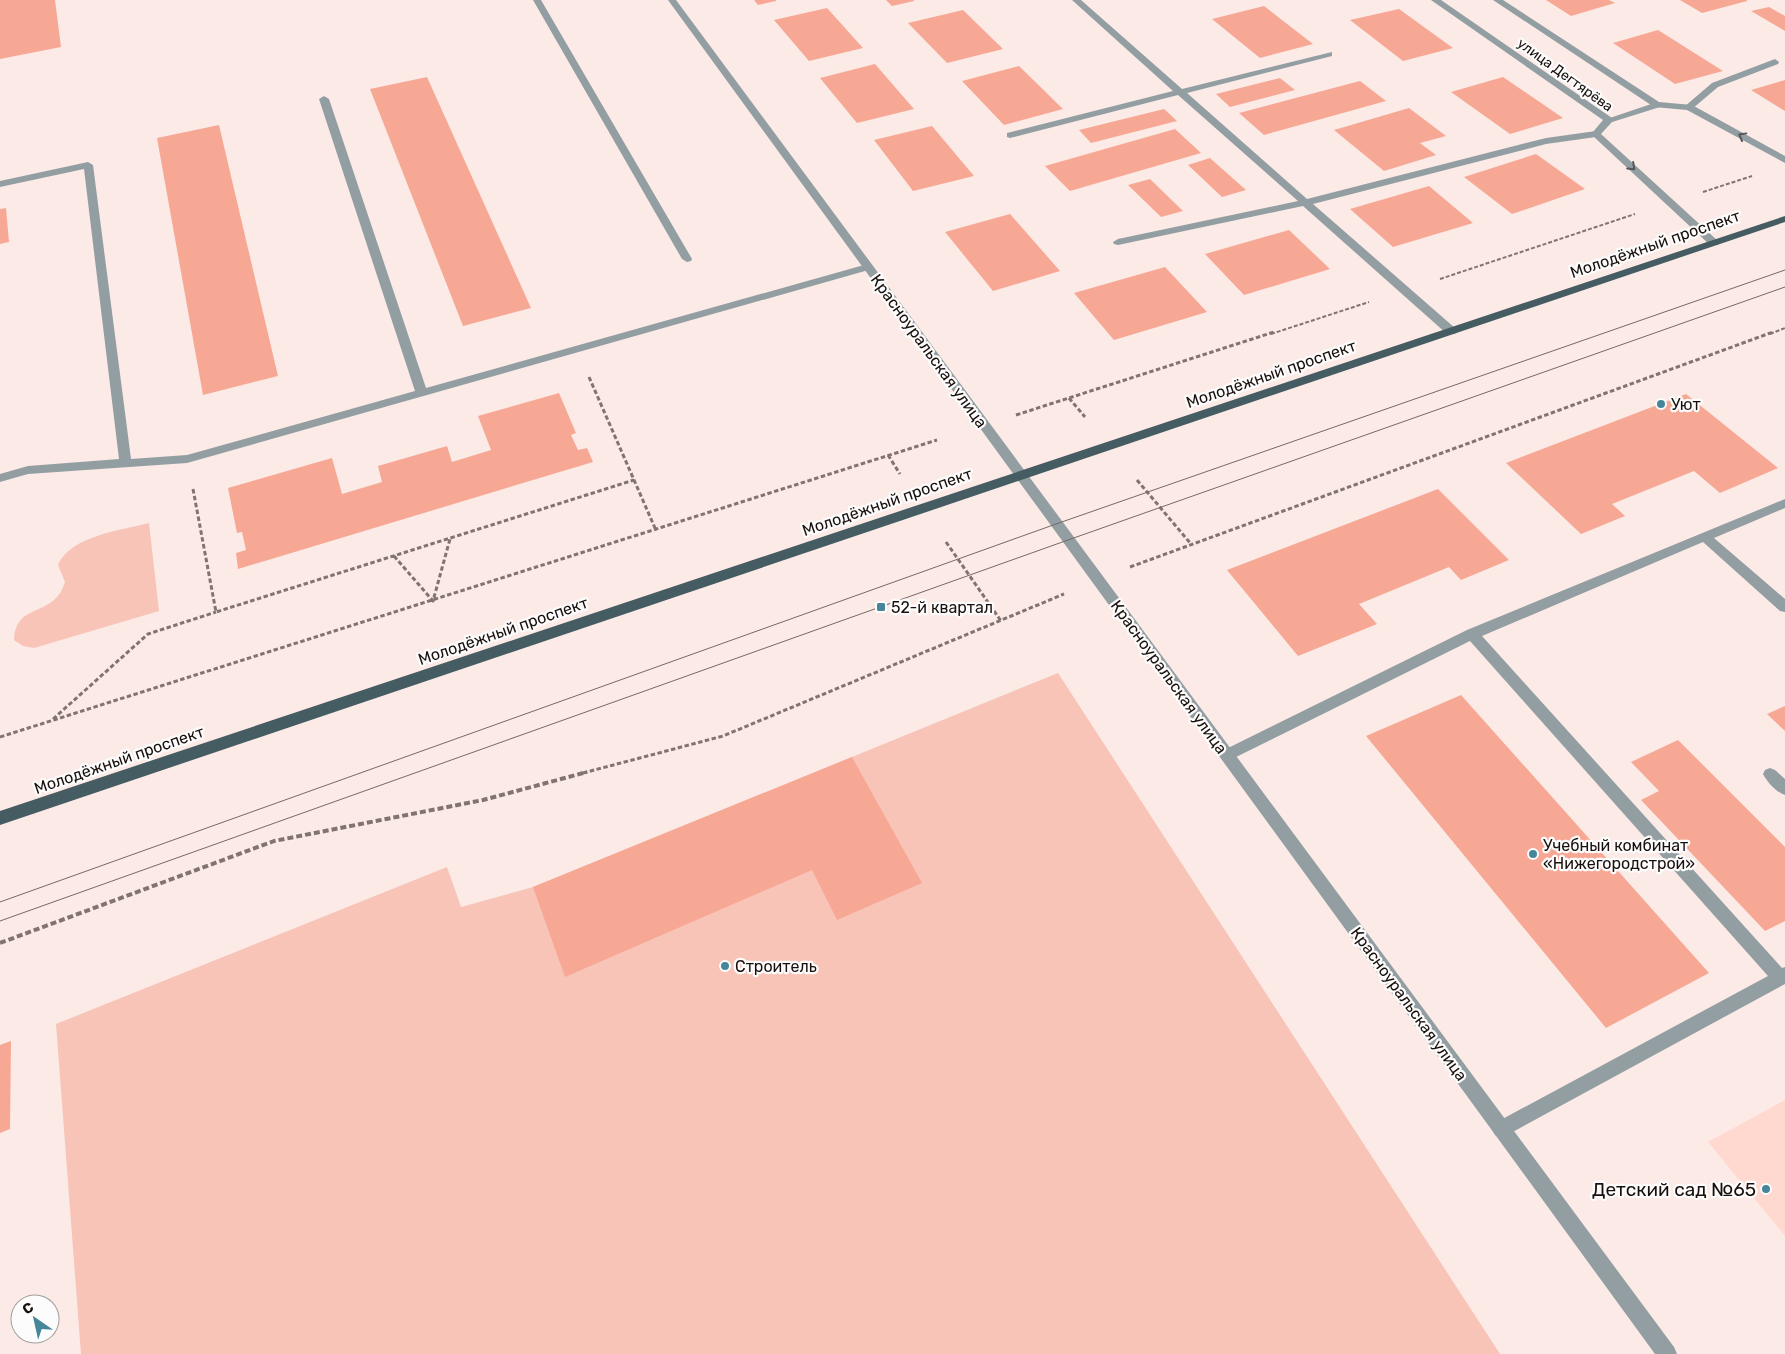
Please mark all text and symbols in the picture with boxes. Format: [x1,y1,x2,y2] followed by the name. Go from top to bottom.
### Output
[1514,35,1616,115] street label: улица Дегтярёва
[1739,133,1748,143] one-way arrow
[1627,161,1636,170] one-way arrow
[1568,206,1742,282] street label: Молодёжный проспект
[867,270,991,432] street label: Красноуральская улица
[1184,336,1358,412] street label: Молодёжный проспект
[1671,395,1701,414] place label: Уют
[1655,398,1667,410] marker: Уют
[800,464,974,540] street label: Молодёжный проспект
[416,593,590,669] street label: Молодёжный проспект
[1107,596,1231,758] street label: Красноуральская улица
[891,598,993,617] place label: 52-й квартал
[875,601,887,613] marker: 52-й квартал
[32,722,206,798] street label: Молодёжный проспект
[1543,836,1695,873] place label: Учебный комбинат «Нижегородстрой»
[1527,848,1539,860] marker: Учебный комбинат «Нижегородстрой»
[1347,923,1471,1085] street label: Красноуральская улица
[735,957,817,976] place label: Строитель
[719,960,731,972] marker: Строитель
[1592,1178,1756,1201] place label: Детский сад №65
[1760,1183,1772,1195] marker: Детский сад №65
[10,1294,60,1344] north arrow
[19,1299,37,1318] text: С

